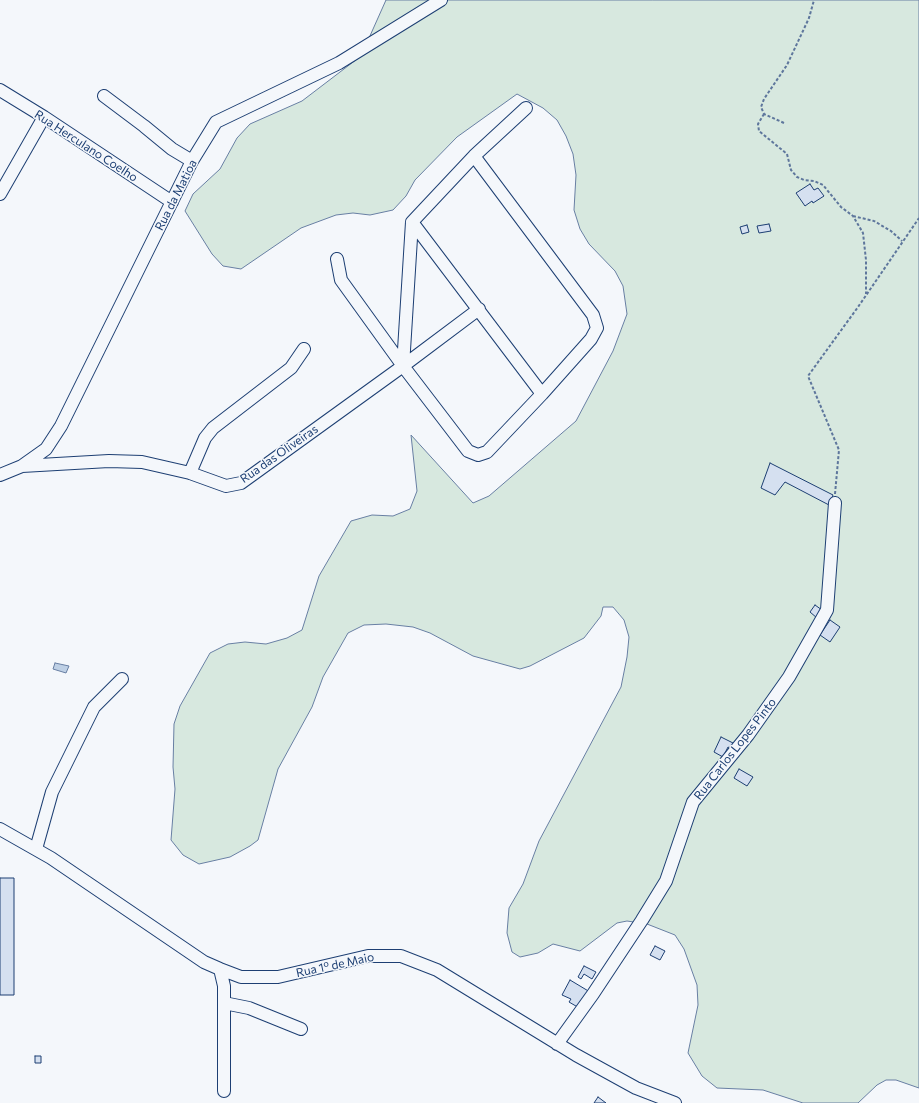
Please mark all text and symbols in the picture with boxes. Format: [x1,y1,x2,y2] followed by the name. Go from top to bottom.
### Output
[32,107,140,185] street label: Rua Herculano Coelho
[152,157,200,233] street label: Rua da Matioa
[237,422,321,486] street label: Rua das Oliveiras
[691,695,779,803] street label: Rua Carlos Lopes Pinto
[295,950,375,980] street label: Rua 1º de Maio

